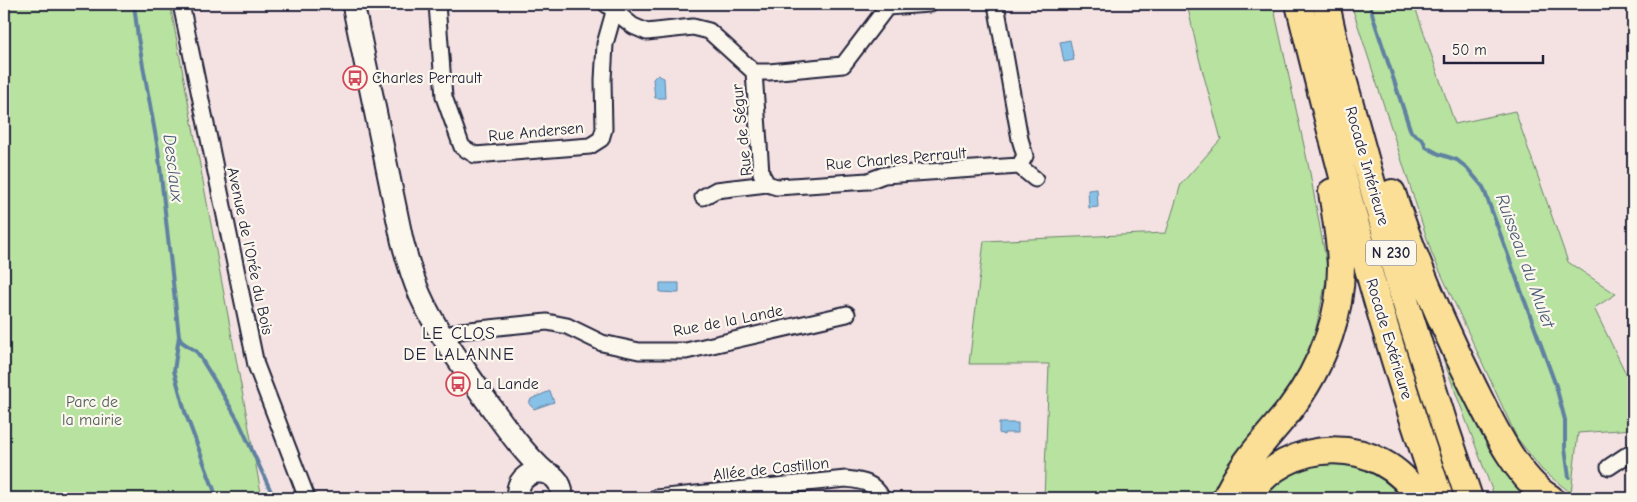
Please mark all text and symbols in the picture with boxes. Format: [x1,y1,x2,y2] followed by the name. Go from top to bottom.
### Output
[1444,32,1543,64] scale bar
[1452,41,1487,59] text: 50 m
[342,65,368,91] bus stop icon: Charles Perrault
[372,69,482,87] place label: Charles Perrault
[728,82,756,177] street label: Rue de Ségur
[1341,104,1393,228] street label: Rocade Intérieure
[488,119,584,145] street label: Rue Andersen
[158,133,188,204] water label: Desclaux
[825,144,967,174] street label: Rue Charles Perrault
[223,166,277,337] street label: Avenue de l'Orée du Bois
[1491,191,1559,332] water label: Ruisseau du Mulet
[1366,240,1416,266] road number: N 230
[1362,277,1416,401] street label: Rocade Extérieure
[672,302,784,340] street label: Rue de la Lande
[403,323,515,365] district label: LE CLOS DE LALANNE
[445,371,471,397] bus stop icon: La Lande
[476,375,539,393] place label: La Lande
[62,393,122,429] park label: Parc de la mairie
[712,454,830,484] street label: Allée de Castillon

